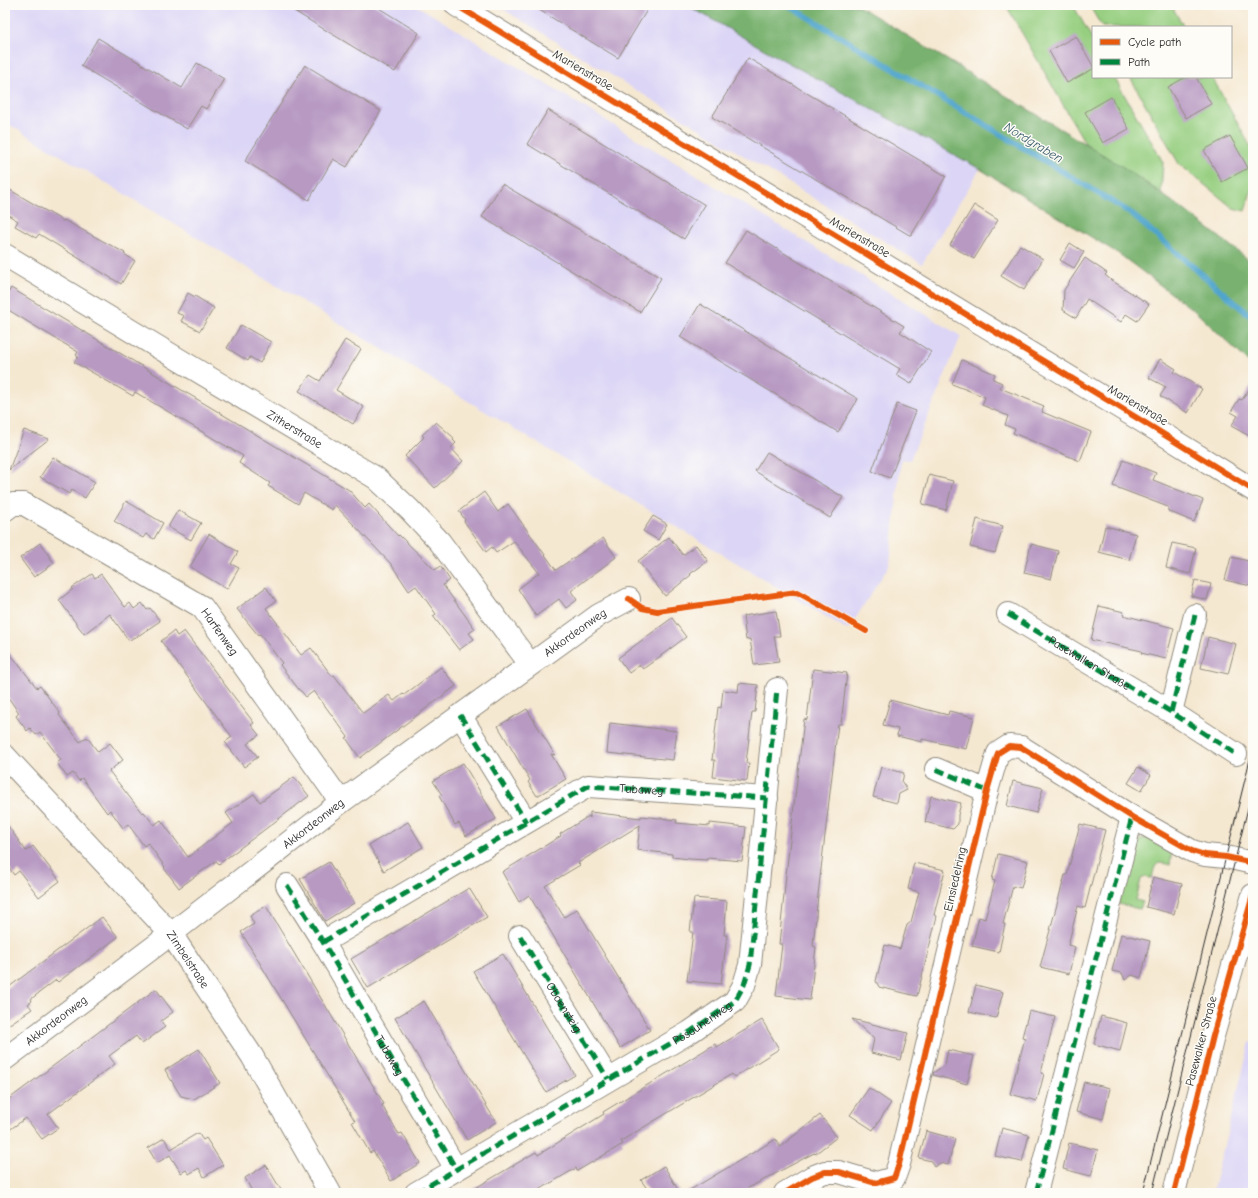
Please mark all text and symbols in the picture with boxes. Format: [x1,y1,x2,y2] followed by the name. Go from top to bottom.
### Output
[1092,26,1232,78] legend
[1128,35,1181,49] text: Cycle path
[550,47,616,93] street label: Marienstraße
[1128,55,1150,69] text: Path
[1002,119,1066,166] water label: Nordgraben
[827,214,893,260] street label: Marienstraße
[1105,382,1171,428] street label: Marienstraße
[265,407,325,451] street label: Zitherstraße
[198,605,241,658] street label: Harfenweg
[541,605,609,660] street label: Akkordeonweg
[1046,633,1133,693] street label: Pasewalker Straße
[619,781,664,798] street label: Tubaweg
[280,795,347,852] street label: Akkordeonweg
[941,845,969,913] street label: Einsiedelring
[164,928,212,991] street label: Zimbelstraße
[543,980,585,1035] street label: Oboensteig
[22,993,90,1048] street label: Akkordeonweg
[1182,994,1220,1088] street label: Pasewalker Straße
[670,998,735,1048] street label: Posaunenweg
[372,1033,407,1078] street label: Tubaweg

